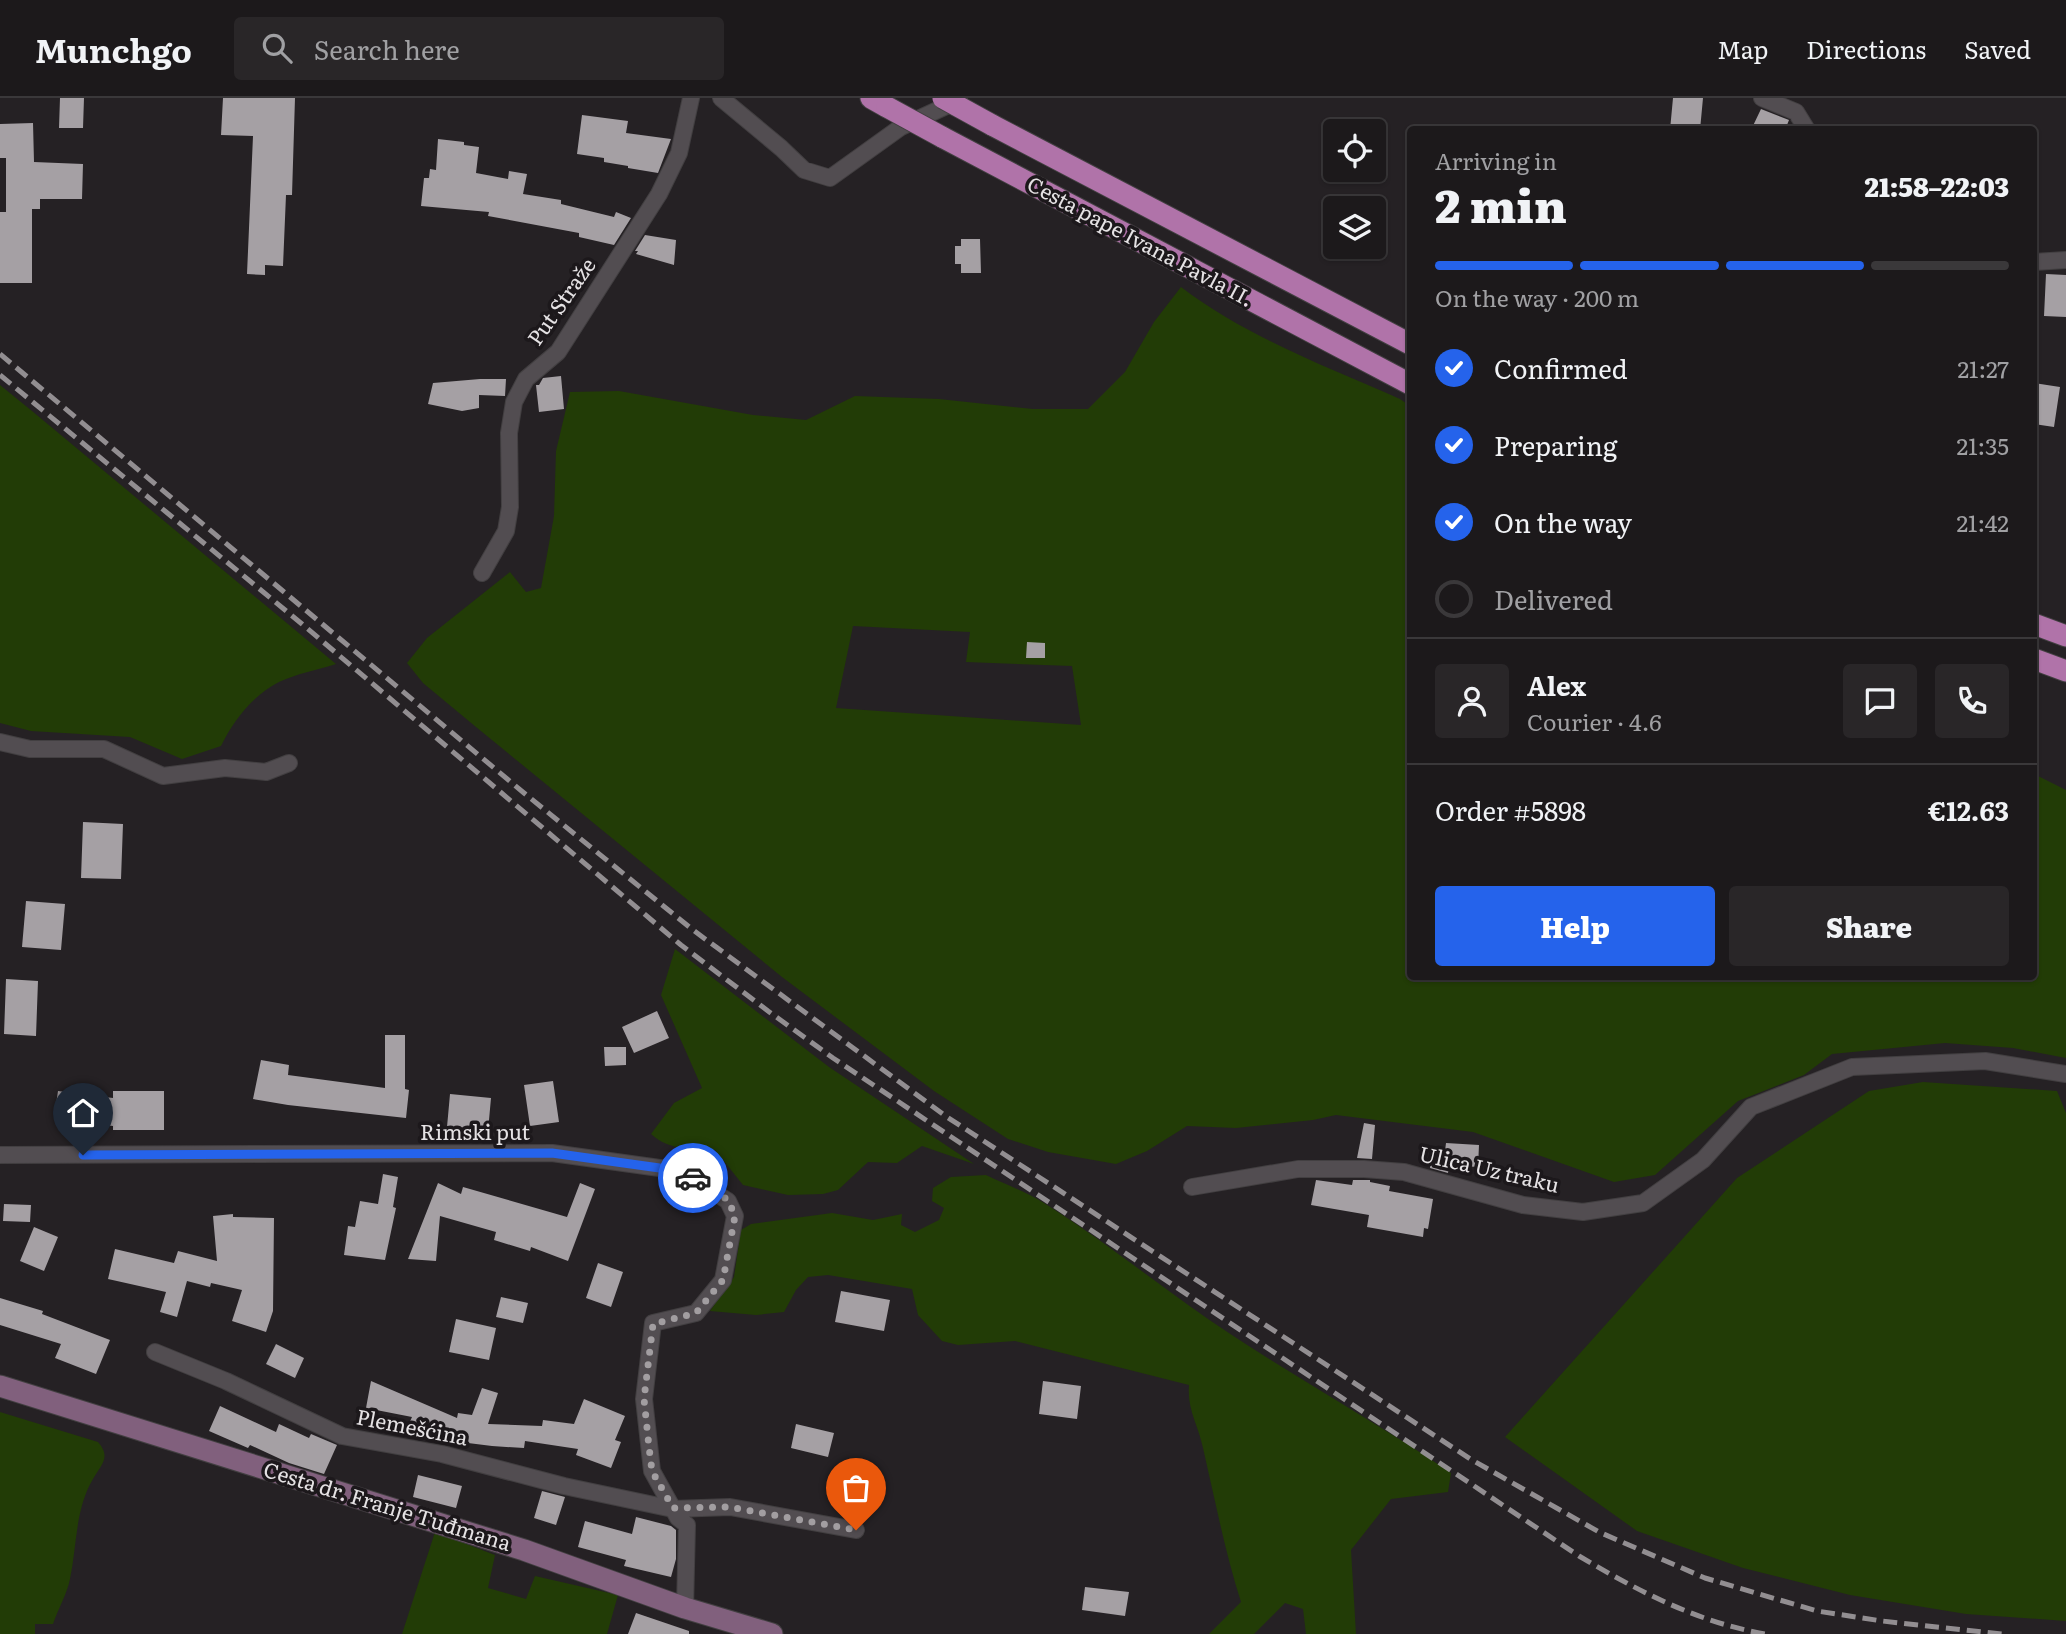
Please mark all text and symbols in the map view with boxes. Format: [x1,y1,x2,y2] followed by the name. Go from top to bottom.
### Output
[234,17,724,80] search box
[35,24,192,73] text: Munchgo
[258,29,296,67] icon: search
[314,29,460,68] text: Search here
[1717,31,1768,66] text: Map
[1806,31,1926,66] text: Directions
[1964,31,2031,66] text: Saved
[1323,119,1386,259] map controls
[1323,119,1386,182] button: locate
[1435,143,1557,177] text: Arriving in
[1864,166,2009,205] text: 21:58–22:03
[1022,167,1260,313] street label: Cesta pape Ivana Pavla II.
[1435,169,1567,237] text: 2 min
[1323,196,1386,259] button: layers
[518,250,602,351] street label: Put Straže
[1435,280,1639,314] text: On the way · 200 m
[1494,348,1628,387] text: Confirmed
[1435,349,1473,387] icon: check
[1957,351,2009,385] text: 21:27
[1494,425,1617,464] text: Preparing
[1435,426,1473,464] icon: check
[1957,428,2009,462] text: 21:35
[1494,502,1632,541] text: On the way
[1435,503,1473,541] icon: check
[1956,505,2009,539] text: 21:42
[1494,579,1613,618] text: Delivered
[1435,664,1509,738] button: person
[1843,664,1917,738] button: chat
[1935,664,2009,738] button: phone
[1527,665,1586,704] text: Alex
[1527,704,1662,738] text: Courier · 4.6
[1435,790,1586,829] text: Order #5898
[1928,790,2009,829] text: €12.63
[1435,886,1715,966] button: Help
[1729,886,2009,966] button: Share
[53,1083,113,1155] pin
[64,1094,102,1132] icon: home
[420,1115,530,1146] street label: Rimski put
[1416,1136,1563,1199] street label: Ulica Uz traku
[658,1143,728,1213] courier
[674,1159,712,1197] icon: car
[354,1400,472,1452] street label: Plemešćina
[260,1452,516,1557] street label: Cesta dr. Franje Tuđmana
[826,1458,886,1530] pin
[837,1469,875,1507] icon: bag

